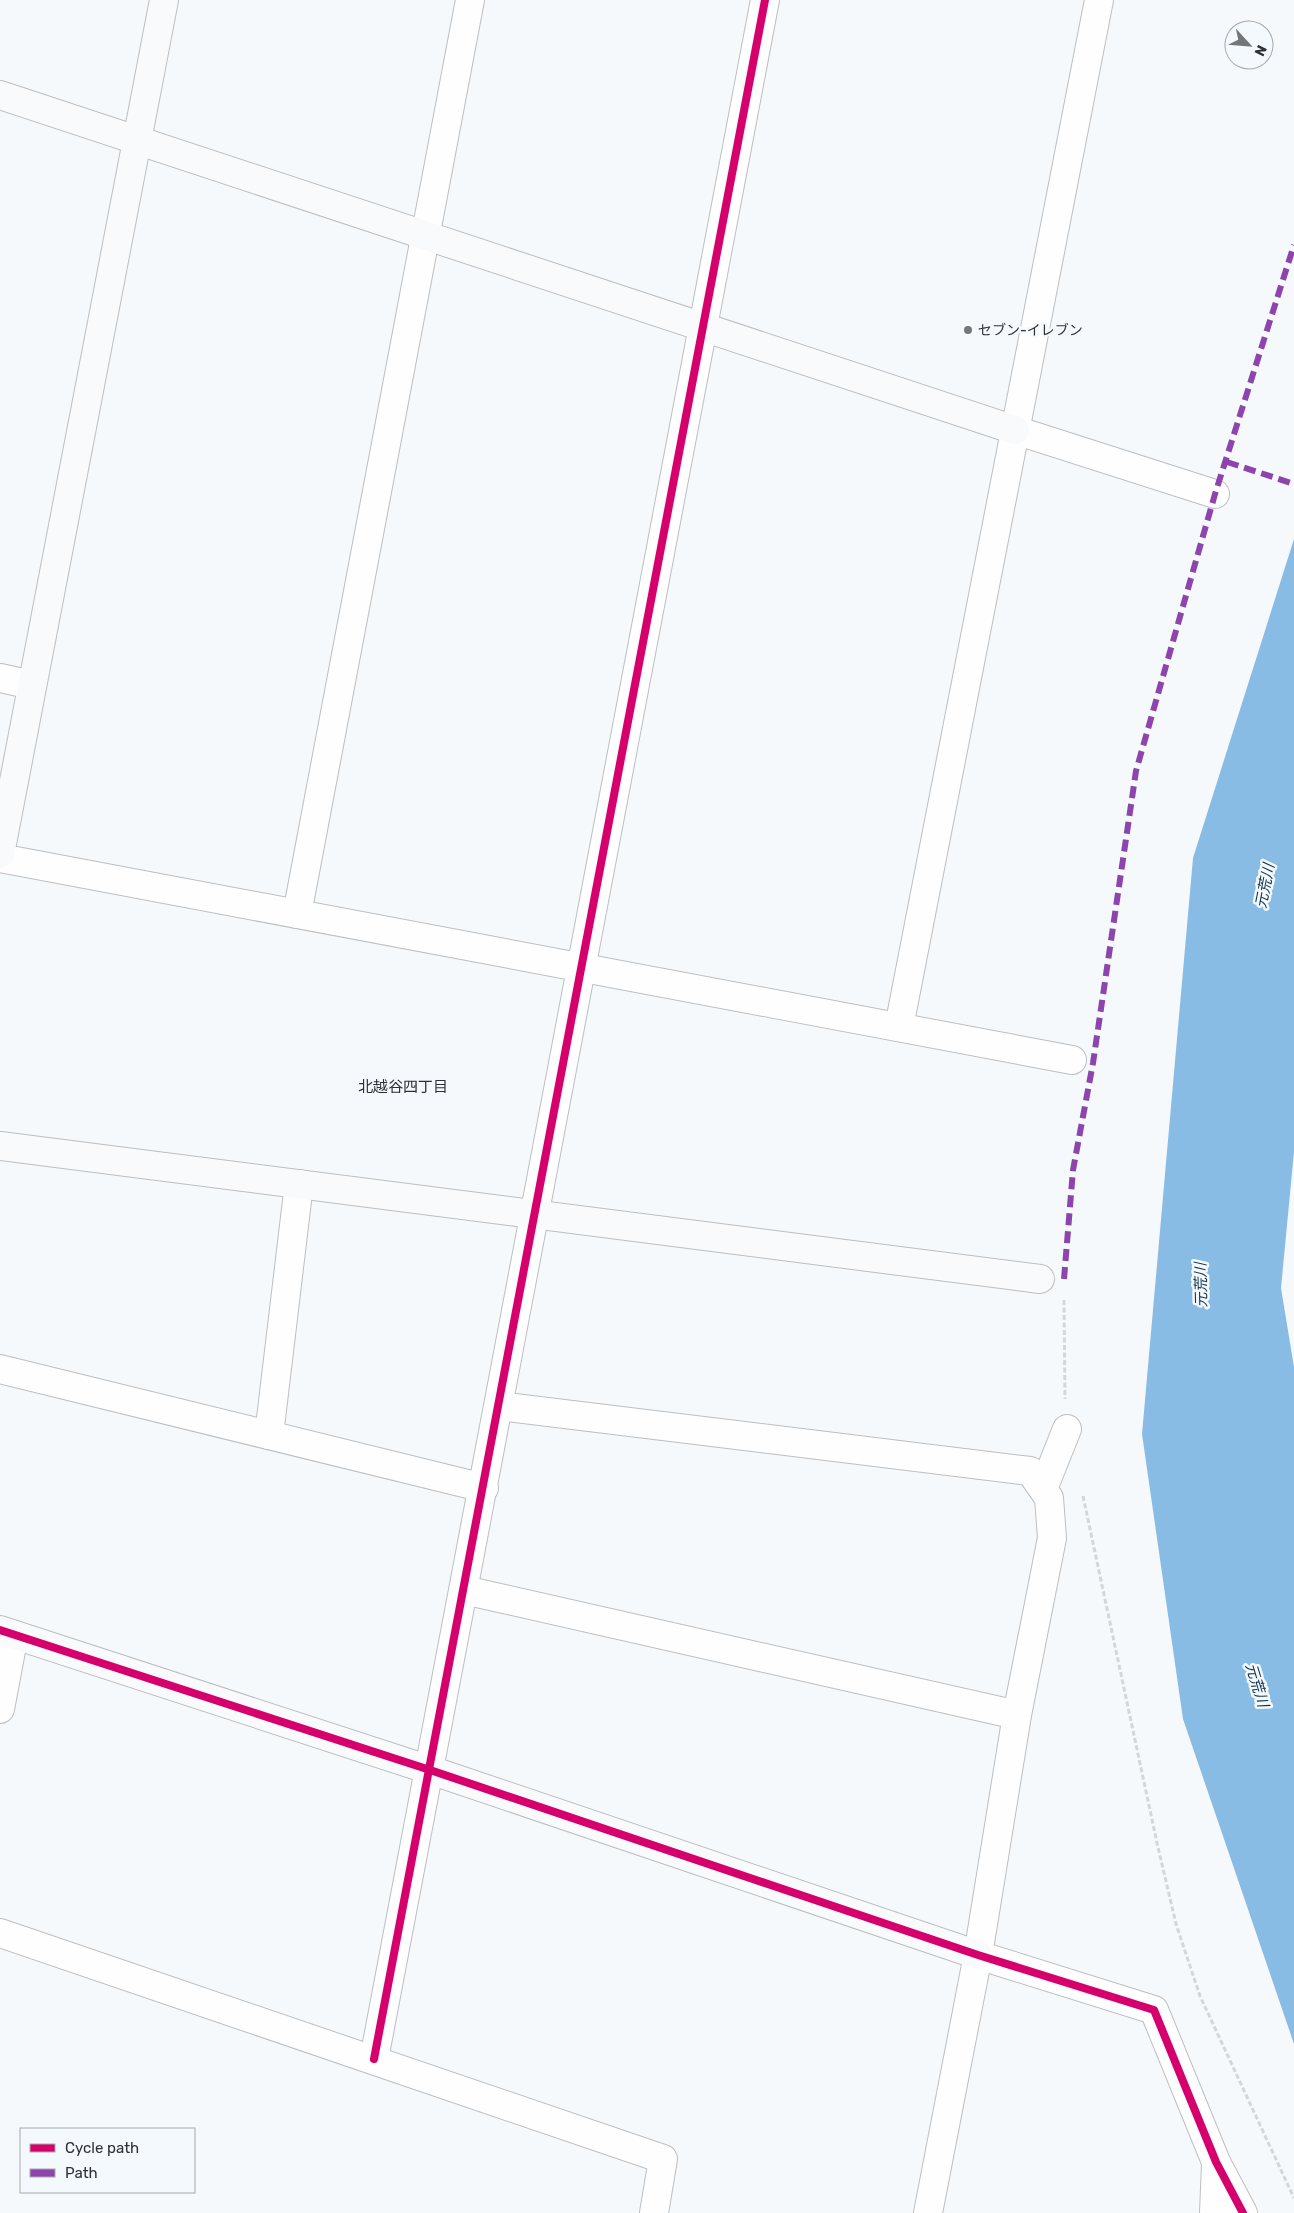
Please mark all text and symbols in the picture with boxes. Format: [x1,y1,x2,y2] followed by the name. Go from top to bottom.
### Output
[1224,20,1274,70] north arrow
[1250,42,1270,59] text: N
[978,322,1083,339] place label: セブン-イレブン
[962,324,974,336] marker: セブン-イレブン
[1252,860,1279,910] water label: 元荒川
[358,1078,448,1096] district label: 北越谷四丁目
[1192,1260,1210,1308] water label: 元荒川
[1242,1661,1273,1711] water label: 元荒川
[20,2128,195,2193] legend
[65,2139,139,2157] text: Cycle path
[65,2164,98,2182] text: Path

